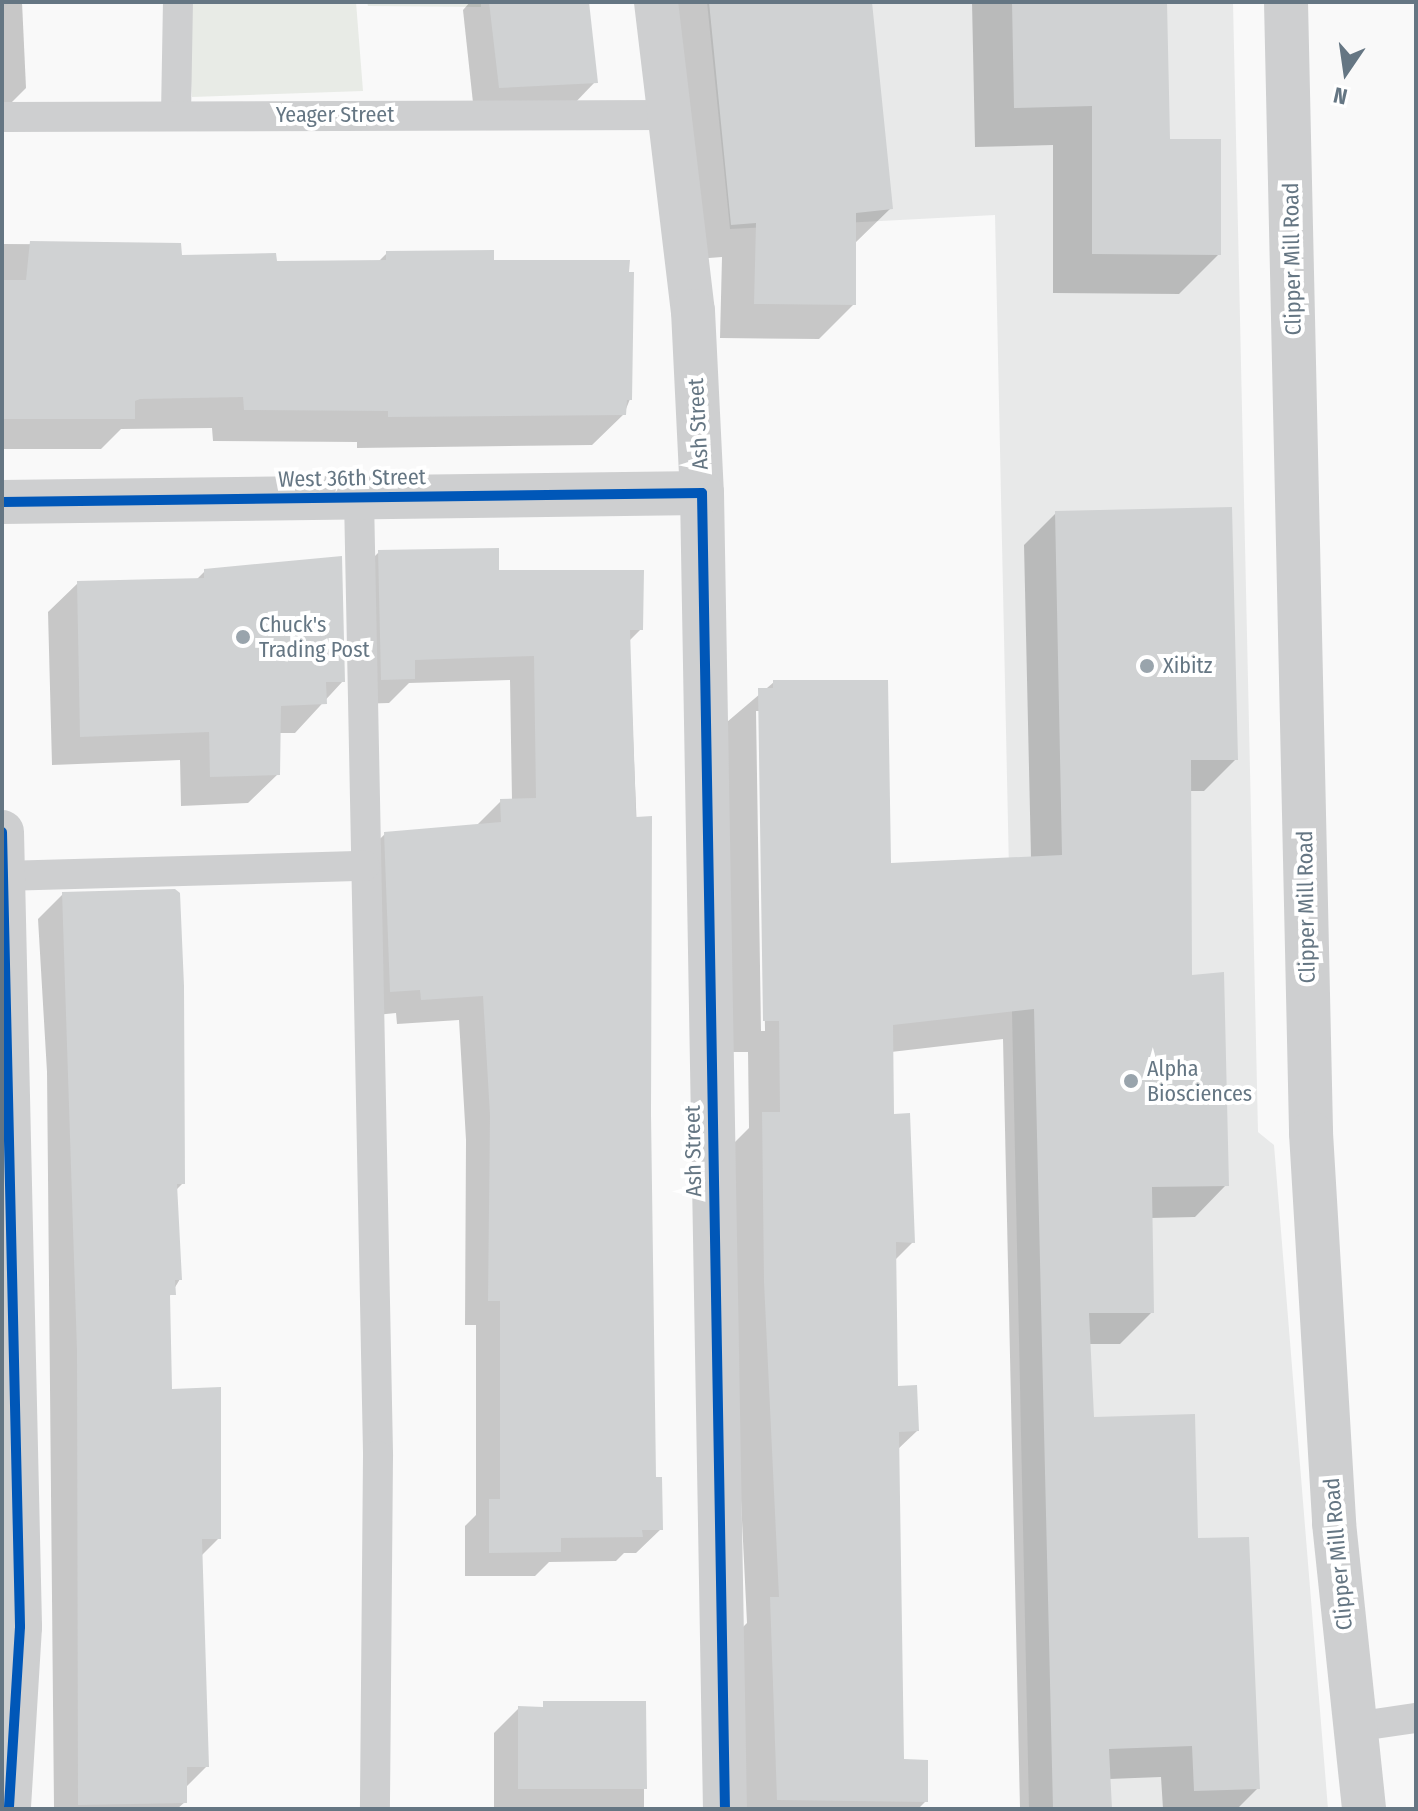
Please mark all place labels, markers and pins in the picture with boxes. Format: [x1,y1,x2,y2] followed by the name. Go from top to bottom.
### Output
[259,611,370,662] place label: Chuck's Trading Post
[234,628,252,646] marker: Chuck's Trading Post
[1163,653,1212,679] place label: Xibitz
[1138,657,1156,675] marker: Xibitz
[1147,1055,1252,1106] place label: Alpha Biosciences
[1122,1072,1140,1090] marker: Alpha Biosciences

